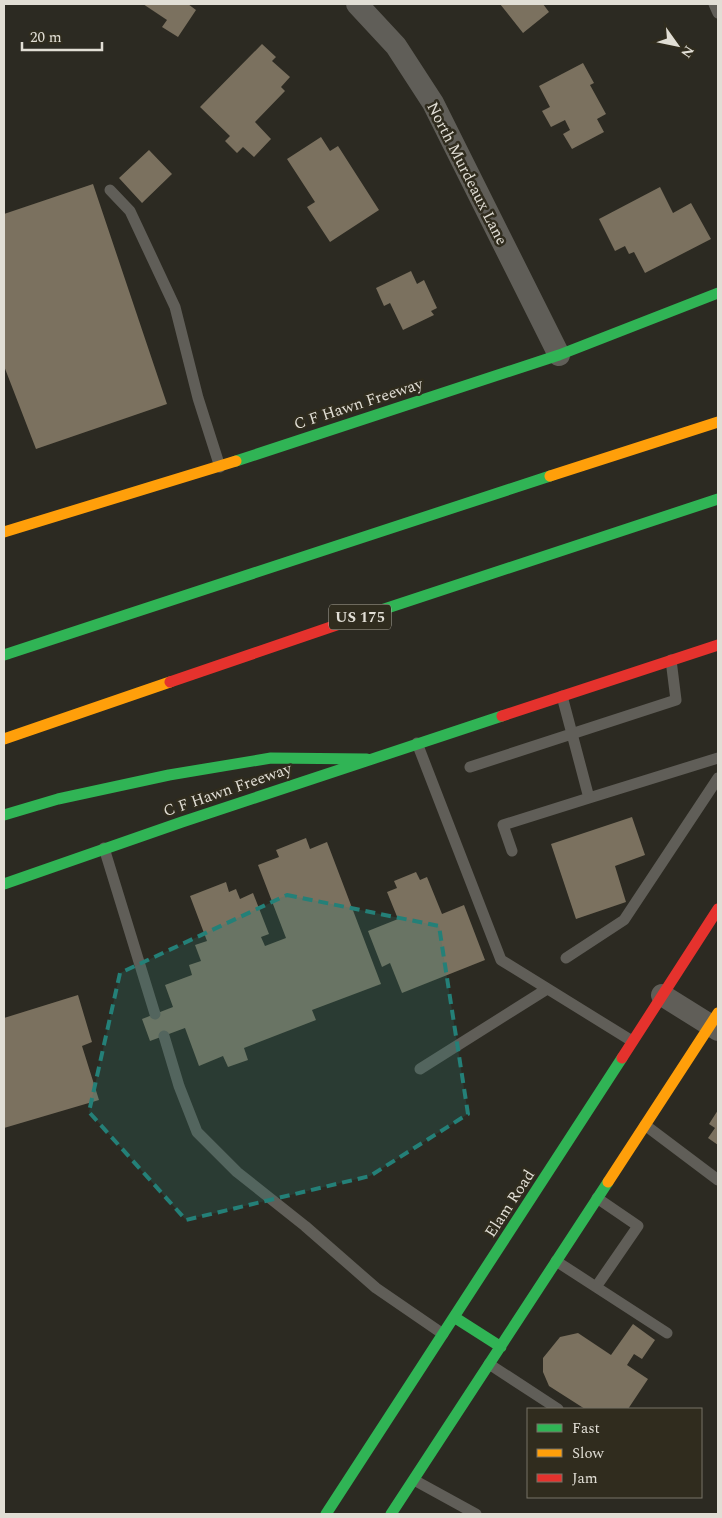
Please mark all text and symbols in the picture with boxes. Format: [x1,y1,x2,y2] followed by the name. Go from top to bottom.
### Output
[22,20,102,52] scale bar
[652,20,702,70] north arrow
[30,26,62,49] text: 20 m
[676,41,699,62] text: N
[421,98,514,249] street label: North Murdeaux Lane
[291,371,427,436] street label: C F Hawn Freeway
[329,604,391,630] road number: US 175
[160,756,296,823] street label: C F Hawn Freeway
[479,1165,541,1242] street label: Elam Road
[527,1408,702,1498] legend
[572,1417,600,1440] text: Fast
[572,1442,604,1465] text: Slow
[572,1467,598,1490] text: Jam

